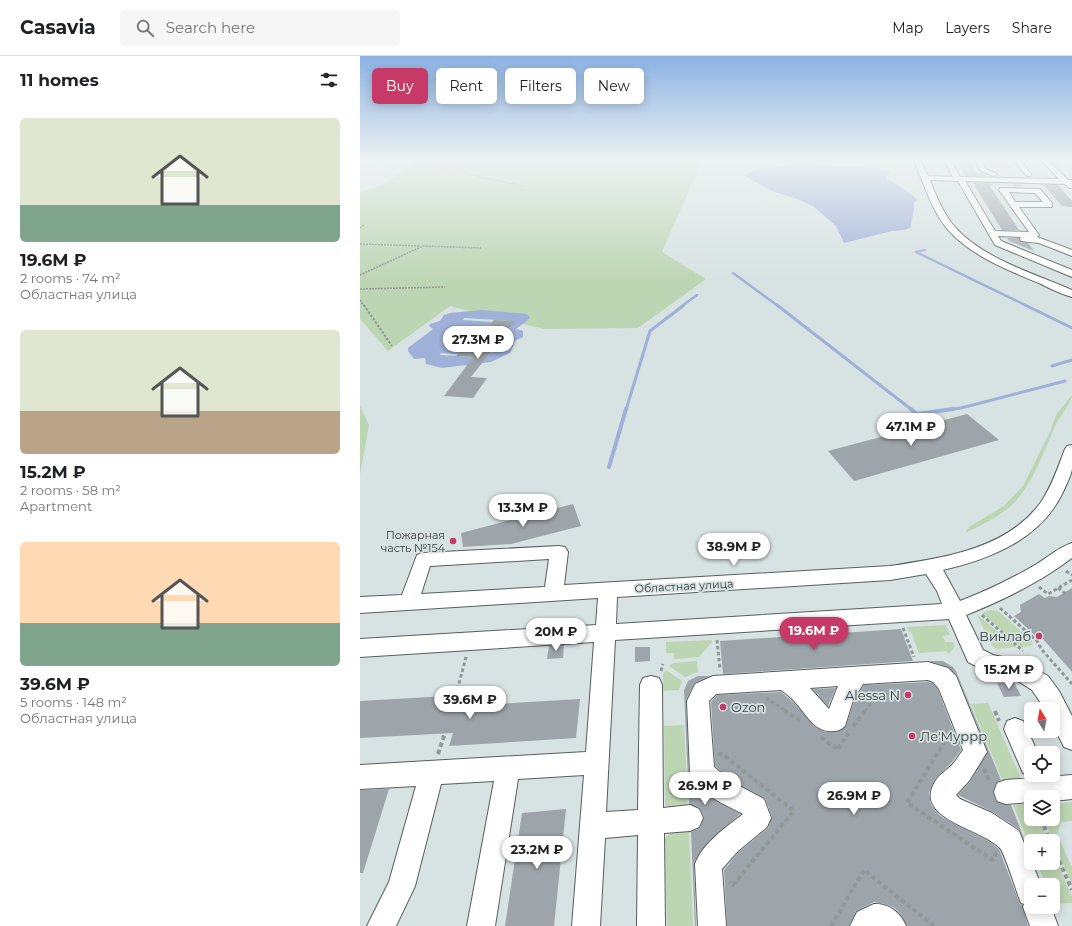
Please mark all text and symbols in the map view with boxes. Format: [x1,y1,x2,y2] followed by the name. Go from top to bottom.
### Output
[120,10,400,46] search box
[20,16,96,39] text: Casavia
[134,17,156,39] icon: search
[166,18,255,37] text: Search here
[892,19,923,37] text: Map
[945,19,990,37] text: Layers
[1012,19,1052,37] text: Share
[372,68,428,104] chip: Buy
[436,68,497,104] chip: Rent
[505,68,576,104] chip: Filters
[584,68,644,104] chip: New
[318,69,340,91] icon: filters
[20,70,99,90] text: 11 homes
[144,144,216,216] icon: home
[20,250,87,270] text: 19.6M ₽
[20,270,121,286] text: 2 rooms · 74 m²
[20,286,137,302] text: Областная улица
[441,326,515,360] pin: 27.3M ₽
[452,331,504,347] text: 27.3M ₽
[144,356,216,428] icon: home
[874,413,948,447] pin: 47.1M ₽
[886,418,936,434] text: 47.1M ₽
[20,462,86,482] text: 15.2M ₽
[20,482,121,498] text: 2 rooms · 58 m²
[486,494,560,528] pin: 13.3M ₽
[20,498,92,514] text: Apartment
[498,499,548,515] text: 13.3M ₽
[381,528,446,555] place label: Пожарная часть №154
[697,533,771,567] pin: 38.9M ₽
[448,536,458,546] marker: Пожарная часть №154
[707,538,761,554] text: 38.9M ₽
[144,568,216,640] icon: home
[634,576,734,596] street label: Областная улица
[777,617,851,651] pin: 19.6M ₽
[528,618,584,652] pin: 20M ₽
[789,622,839,638] text: 19.6M ₽
[535,623,577,639] text: 20M ₽
[979,628,1031,644] place label: Винлаб
[1034,631,1044,641] marker: Винлаб
[972,656,1046,690] pin: 15.2M ₽
[984,661,1034,677] text: 15.2M ₽
[20,674,90,694] text: 39.6M ₽
[433,686,507,720] pin: 39.6M ₽
[845,687,900,703] place label: Alessa N
[903,690,913,700] marker: Alessa N
[443,691,497,707] text: 39.6M ₽
[20,694,127,710] text: 5 rooms · 148 m²
[731,699,765,715] place label: Ozon
[718,702,728,712] marker: Ozon
[1024,702,1060,738] north arrow
[1024,702,1060,914] map controls
[20,710,137,726] text: Областная улица
[920,728,987,744] place label: Ле'Муррр
[907,731,917,741] marker: Ле'Муррр
[1024,746,1060,782] button: locate
[668,772,742,806] pin: 26.9M ₽
[678,777,732,793] text: 26.9M ₽
[817,782,891,816] pin: 26.9M ₽
[827,787,881,803] text: 26.9M ₽
[1024,790,1060,826] button: layers
[1024,834,1060,870] button: +
[500,836,574,870] pin: 23.2M ₽
[511,841,563,857] text: 23.2M ₽
[1024,878,1060,914] button: −

